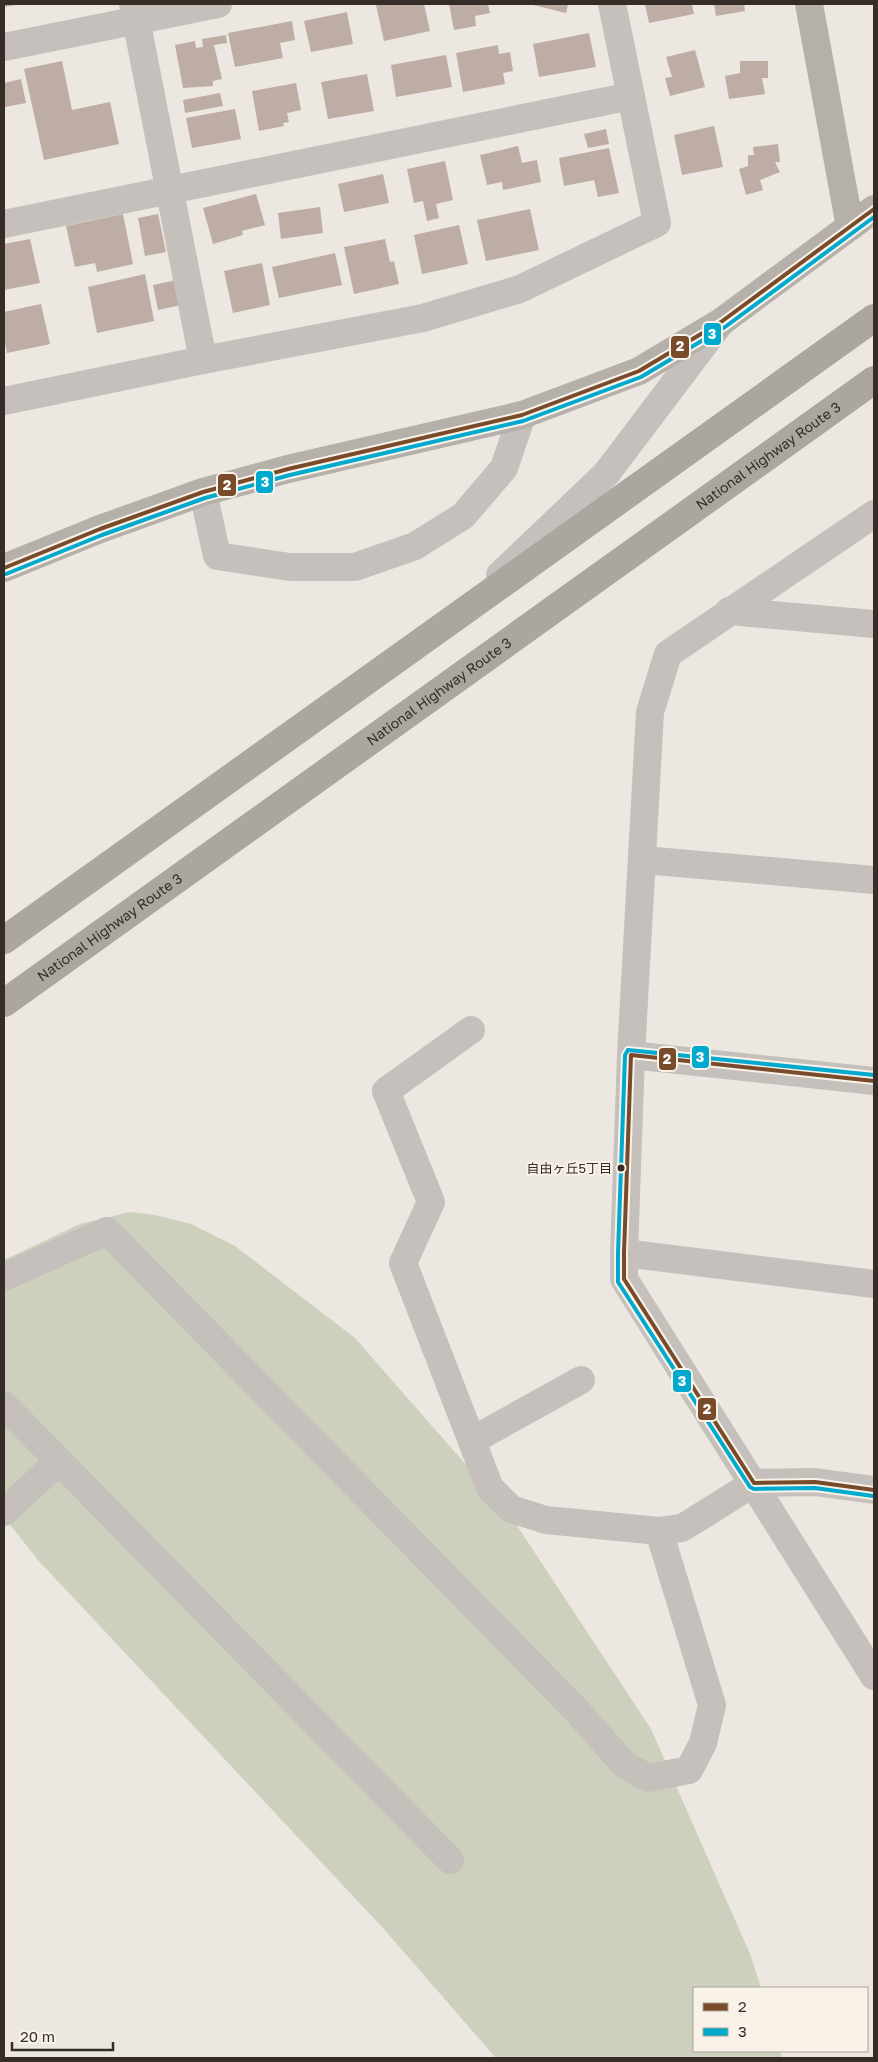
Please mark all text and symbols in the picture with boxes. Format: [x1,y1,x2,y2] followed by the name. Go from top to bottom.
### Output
[703,322,722,346] line badge: 3
[708,325,716,342] text: 3
[670,335,690,359] line badge: 2
[676,337,685,354] text: 2
[692,398,844,513] street label: National Highway Route 3
[255,470,274,494] line badge: 3
[217,473,237,497] line badge: 2
[261,473,269,490] text: 3
[223,476,232,493] text: 2
[363,634,514,749] street label: National Highway Route 3
[34,869,185,984] street label: National Highway Route 3
[691,1045,710,1069] line badge: 3
[658,1047,677,1071] line badge: 2
[696,1048,704,1065] text: 3
[663,1050,672,1067] text: 2
[526,1160,612,1176] place label: 自由ヶ丘5丁目
[616,1163,626,1173] marker: 自由ヶ丘5丁目
[672,1369,692,1393] line badge: 3
[678,1372,686,1389] text: 3
[697,1397,717,1421] line badge: 2
[703,1400,712,1417] text: 2
[693,1987,868,2052] legend
[738,1997,747,2015] text: 2
[12,2020,114,2052] scale bar
[738,2022,747,2040] text: 3
[20,2027,55,2045] text: 20 m

